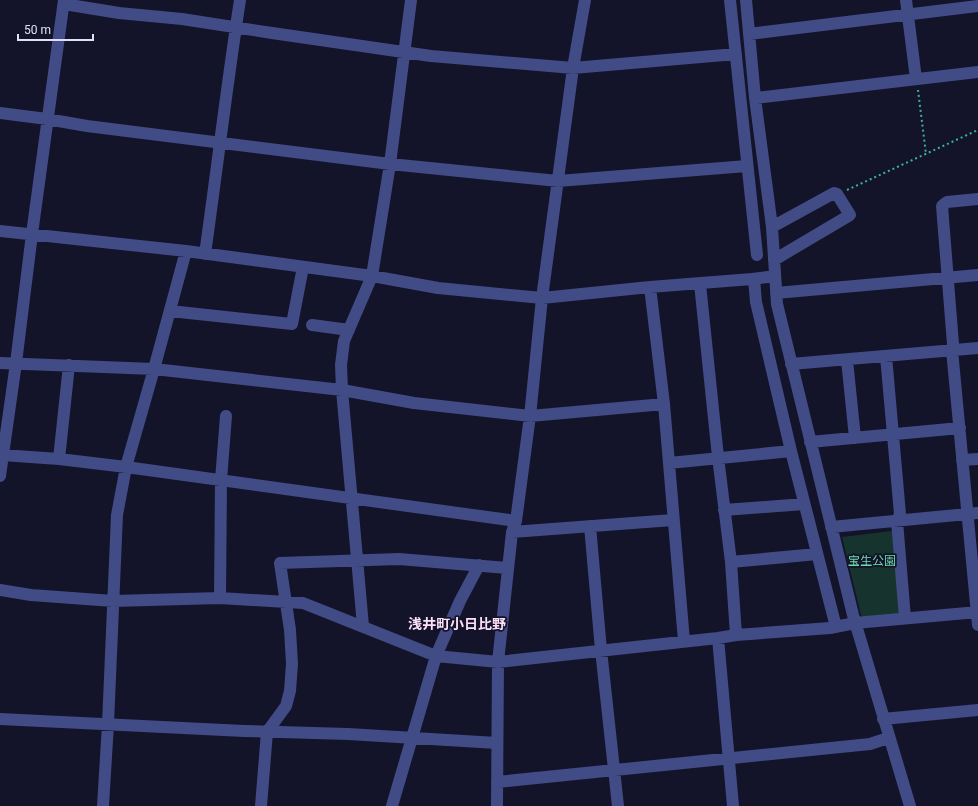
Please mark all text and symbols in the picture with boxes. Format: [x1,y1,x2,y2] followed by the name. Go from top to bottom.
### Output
[18,16,93,42] scale bar
[24,23,51,37] text: 50 m
[848,554,896,568] park label: 宝生公園
[408,616,506,632] district label: 浅井町小日比野

